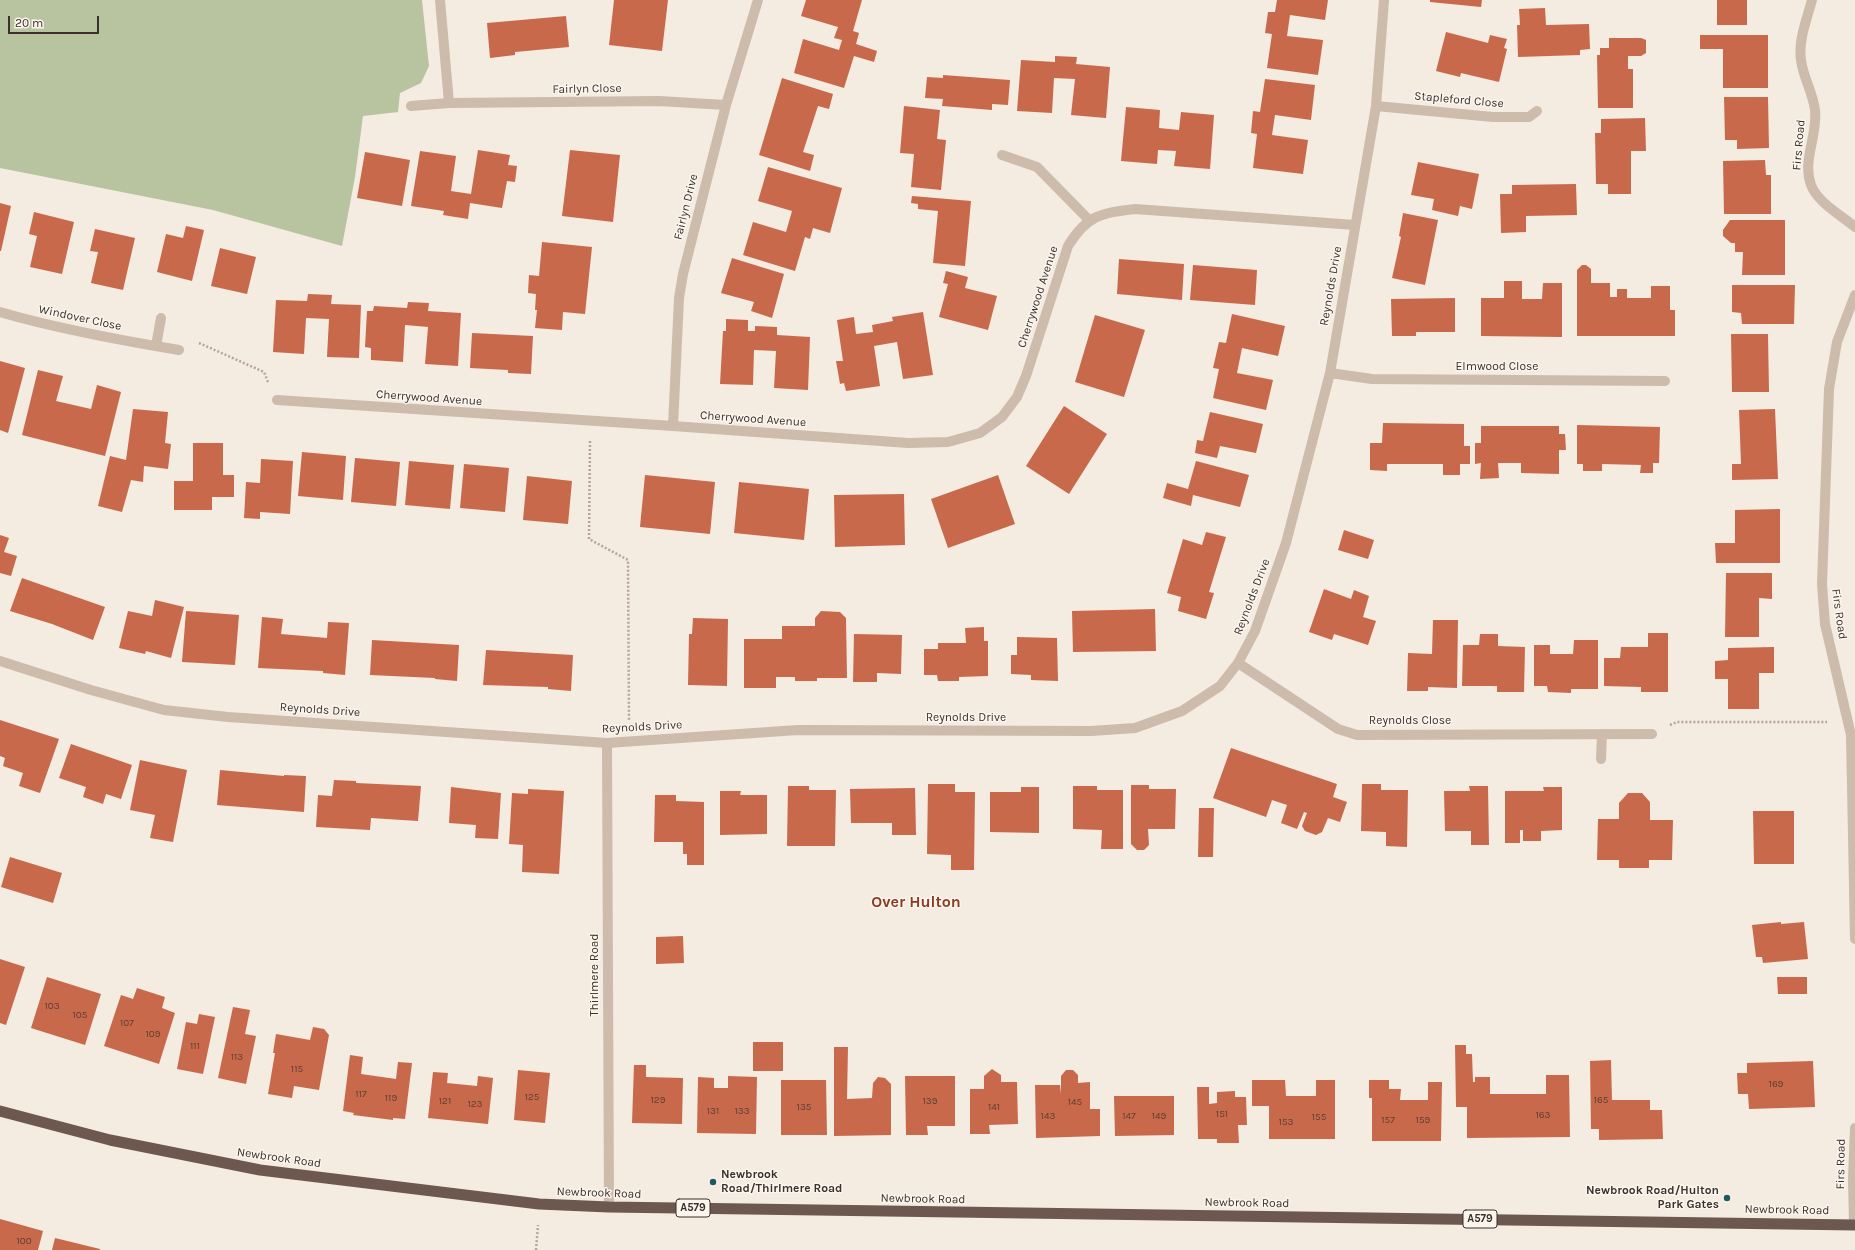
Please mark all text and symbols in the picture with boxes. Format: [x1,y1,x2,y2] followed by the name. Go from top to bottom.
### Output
[10,8,101,34] scale bar
[15,16,43,30] text: 20 m
[552,81,622,97] street label: Fairlyn Close
[1414,89,1504,111] street label: Stapleford Close
[1790,119,1808,171] street label: Firs Road
[671,172,701,242] street label: Fairlyn Drive
[1015,244,1061,350] street label: Cherrywood Avenue
[1317,245,1345,327] street label: Reynolds Drive
[37,302,123,334] street label: Windover Close
[1456,360,1538,374] street label: Elmwood Close
[375,387,483,409] street label: Cherrywood Avenue
[699,408,807,430] street label: Cherrywood Avenue
[1231,557,1273,637] street label: Reynolds Drive
[1828,588,1850,640] street label: Firs Road
[279,700,361,720] street label: Reynolds Drive
[926,711,1006,725] street label: Reynolds Drive
[1369,714,1451,728] street label: Reynolds Close
[601,718,683,736] street label: Reynolds Drive
[871,892,961,912] district label: Over Hulton
[588,934,602,1016] street label: Thirlmere Road
[44,1000,60,1012] house number: 103
[73,1009,87,1021] house number: 105
[120,1017,134,1029] house number: 107
[145,1028,161,1040] house number: 109
[190,1040,200,1052] house number: 111
[231,1051,243,1063] house number: 113
[291,1063,303,1075] house number: 115
[1769,1078,1783,1090] house number: 169
[355,1088,367,1100] house number: 117
[525,1091,539,1103] house number: 125
[385,1092,397,1104] house number: 119
[651,1094,665,1106] house number: 129
[1594,1094,1608,1106] house number: 165
[439,1095,451,1107] house number: 121
[922,1095,938,1107] house number: 139
[1068,1096,1082,1108] house number: 145
[467,1098,483,1110] house number: 123
[797,1101,811,1113] house number: 135
[988,1101,1000,1113] house number: 141
[707,1105,719,1117] house number: 131
[734,1105,750,1117] house number: 133
[1216,1108,1228,1120] house number: 151
[1536,1109,1550,1121] house number: 163
[1041,1110,1055,1122] house number: 143
[1122,1110,1136,1122] house number: 147
[1152,1110,1166,1122] house number: 149
[1312,1111,1326,1123] house number: 155
[1381,1114,1395,1126] house number: 157
[1416,1114,1430,1126] house number: 159
[1279,1116,1293,1128] house number: 153
[1833,1138,1849,1190] street label: Firs Road
[236,1145,322,1171] street label: Newbrook Road
[721,1168,842,1196] place label: Newbrook Road/Thirlmere Road
[708,1177,718,1187] marker: Newbrook Road/Thirlmere Road
[556,1184,642,1202] street label: Newbrook Road
[1586,1184,1719,1212] place label: Newbrook Road/Hulton Park Gates
[880,1191,966,1207] street label: Newbrook Road
[1722,1193,1732,1203] marker: Newbrook Road/Hulton Park Gates
[1204,1195,1290,1211] street label: Newbrook Road
[676,1199,710,1217] road number: A579
[1744,1202,1830,1218] street label: Newbrook Road
[1463,1210,1497,1228] road number: A579
[16,1235,32,1247] house number: 100

